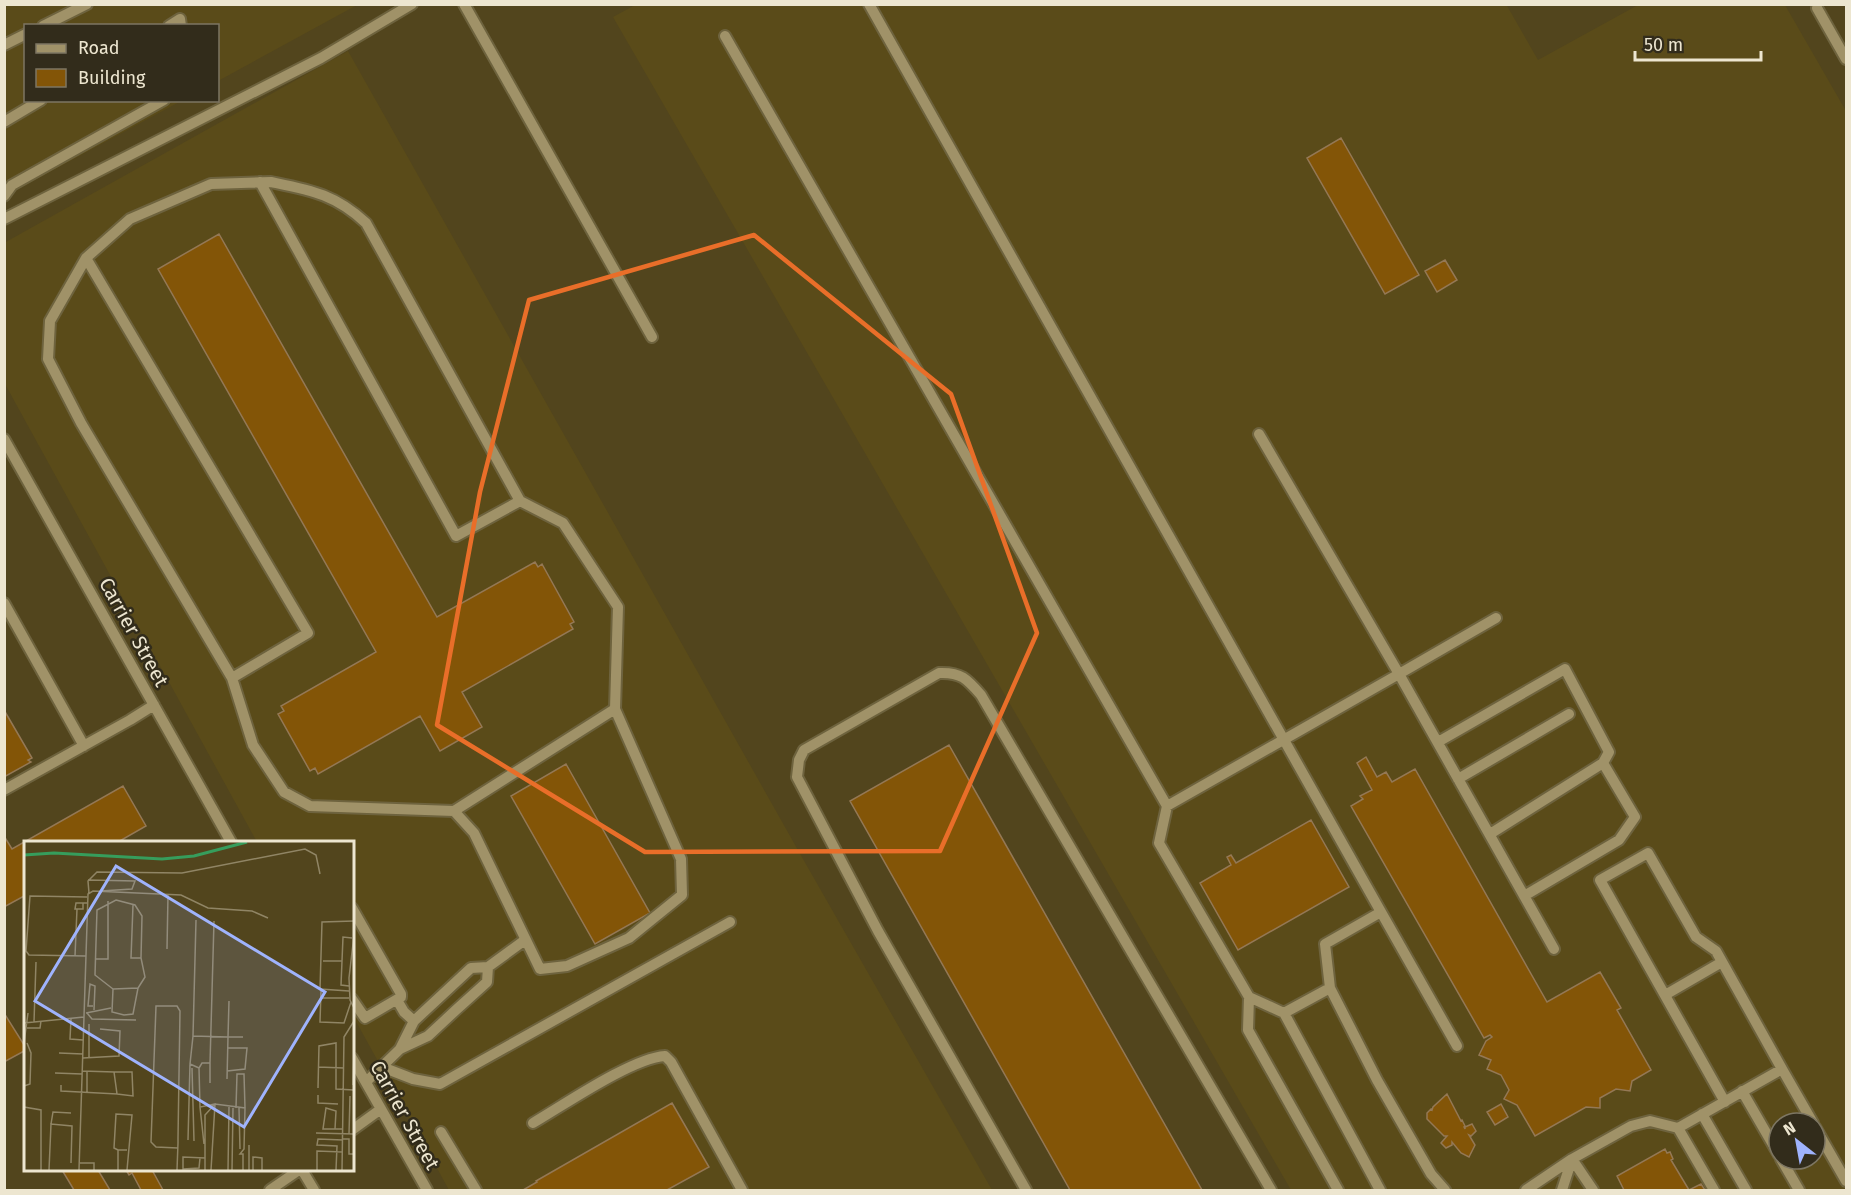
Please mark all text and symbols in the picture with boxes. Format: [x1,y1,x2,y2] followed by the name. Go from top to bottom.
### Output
[24,24,219,102] legend
[1635,24,1761,62] scale bar
[1644,34,1683,56] text: 50 m
[78,37,120,59] text: Road
[78,67,146,89] text: Building
[94,573,174,691] street label: Carrier Street
[24,841,354,1171] inset map
[365,1056,445,1174] street label: Carrier Street
[1767,1111,1827,1171] north arrow
[1780,1118,1799,1139] text: N

